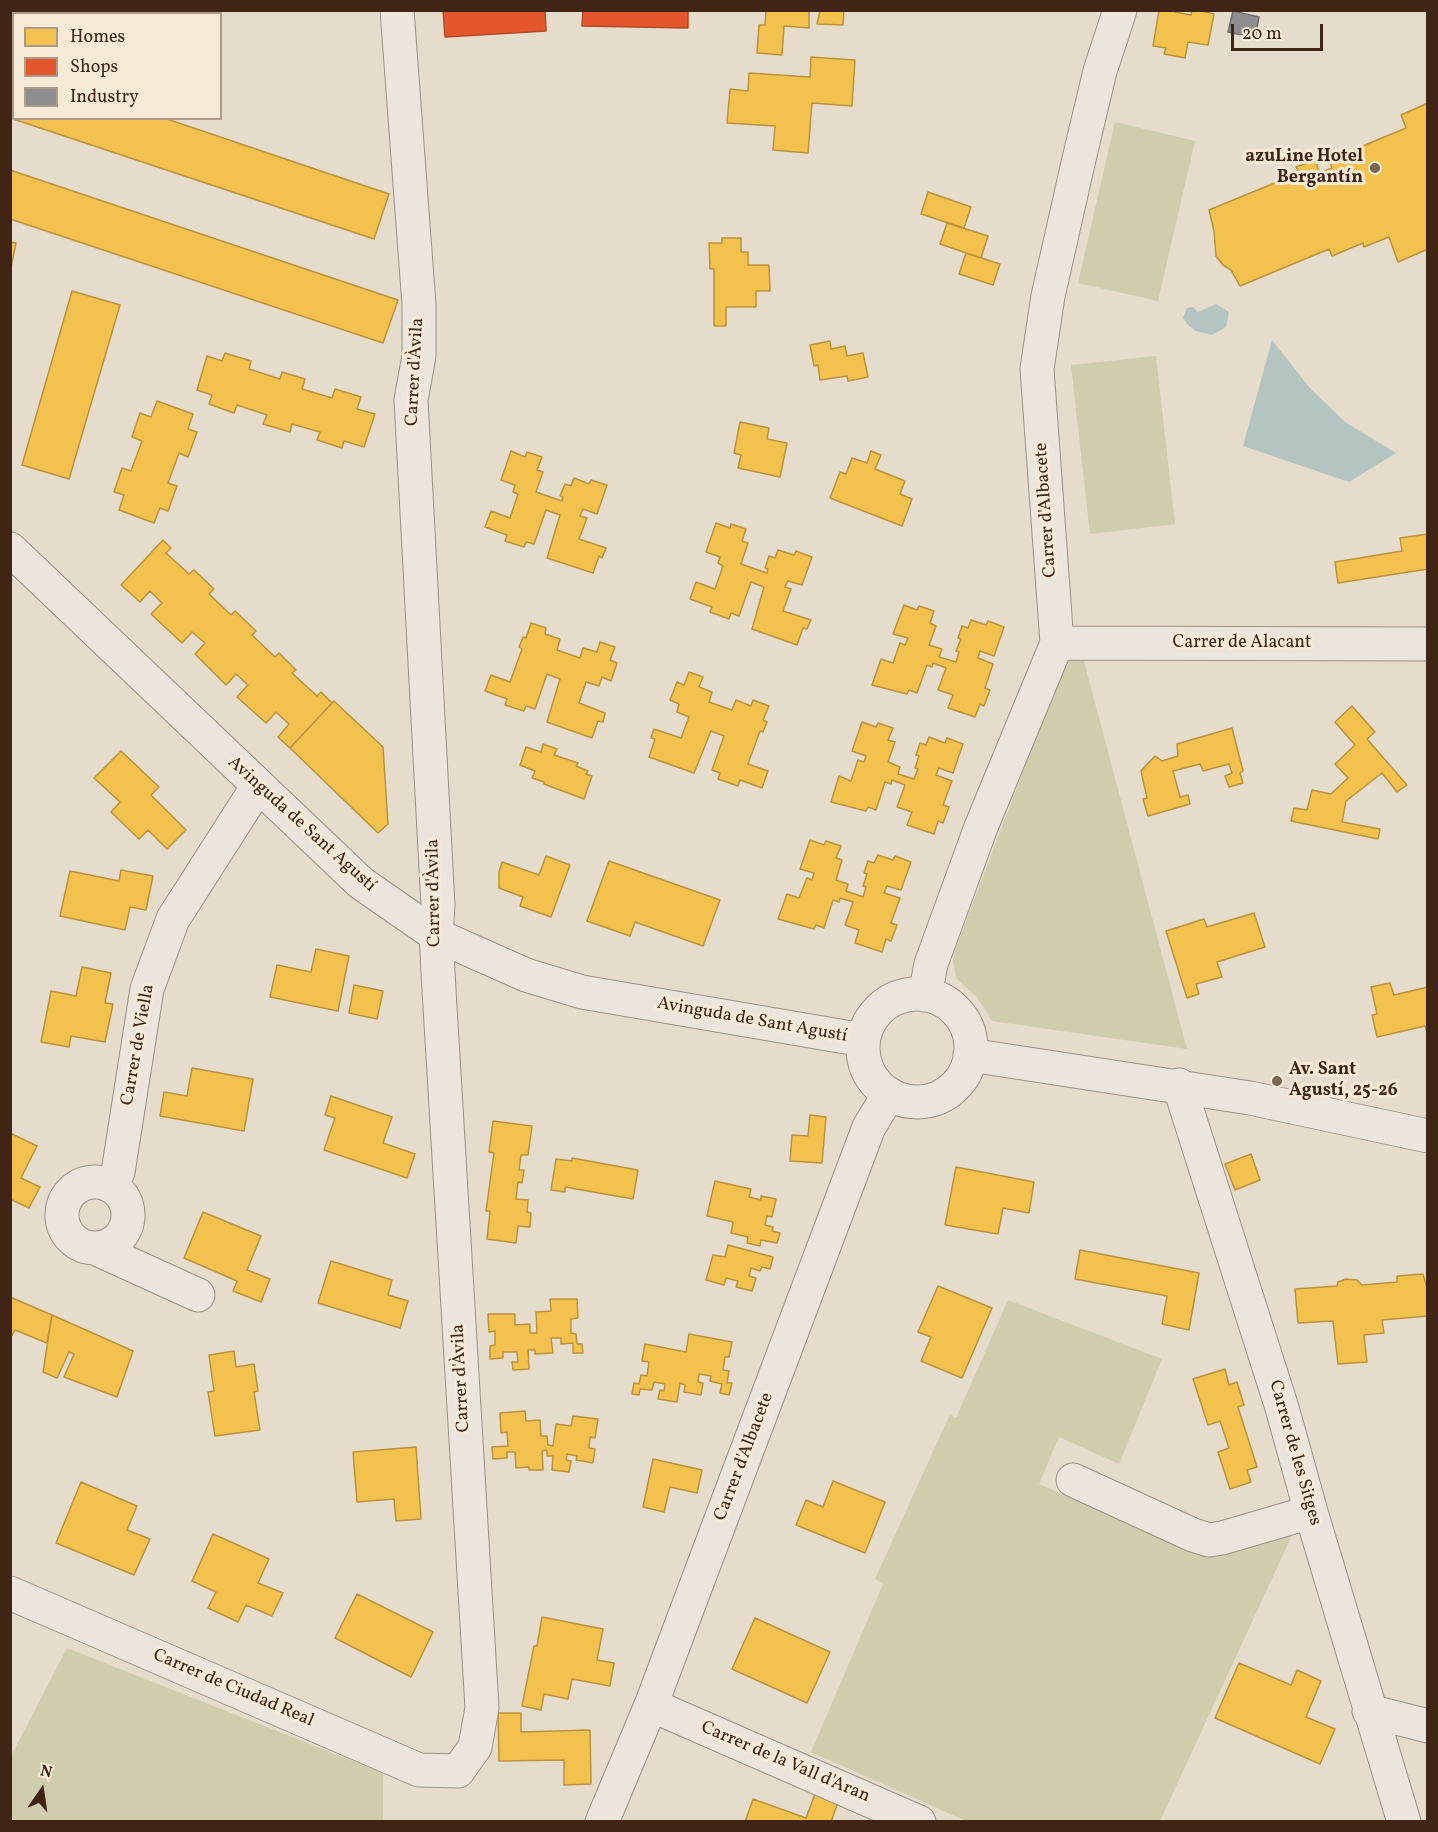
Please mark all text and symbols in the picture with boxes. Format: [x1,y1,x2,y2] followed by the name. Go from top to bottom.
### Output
[12,12,222,120] legend
[1234,12,1326,50] scale bar
[1242,22,1282,47] text: 20 m
[70,25,125,50] text: Homes
[70,55,118,80] text: Shops
[70,85,139,110] text: Industry
[1245,147,1363,190] place label: azuLine Hotel Bergantín
[1368,161,1382,175] marker: azuLine Hotel Bergantín
[402,317,430,427] street label: Carrer d'Àvila
[1032,442,1062,578] street label: Carrer d'Albacete
[1173,633,1311,655] street label: Carrer de Alacant
[222,753,380,897] street label: Avinguda de Sant Agustí
[423,839,447,947] street label: Carrer d'Àvila
[118,983,160,1107] street label: Carrer de Viella
[655,994,849,1048] street label: Avinguda de Sant Agustí
[1289,1060,1398,1102] place label: Av. Sant Agustí, 25-26
[1270,1074,1284,1088] marker: Av. Sant Agustí, 25-26
[448,1323,476,1433] street label: Carrer d'Àvila
[1263,1378,1325,1528] street label: Carrer de les Sitges
[711,1390,779,1524] street label: Carrer d'Albacete
[149,1645,317,1733] street label: Carrer de Ciudad Real
[697,1718,873,1808] street label: Carrer de la Vall d'Aran
[12,1760,72,1820] north arrow
[38,1760,54,1784] text: N

